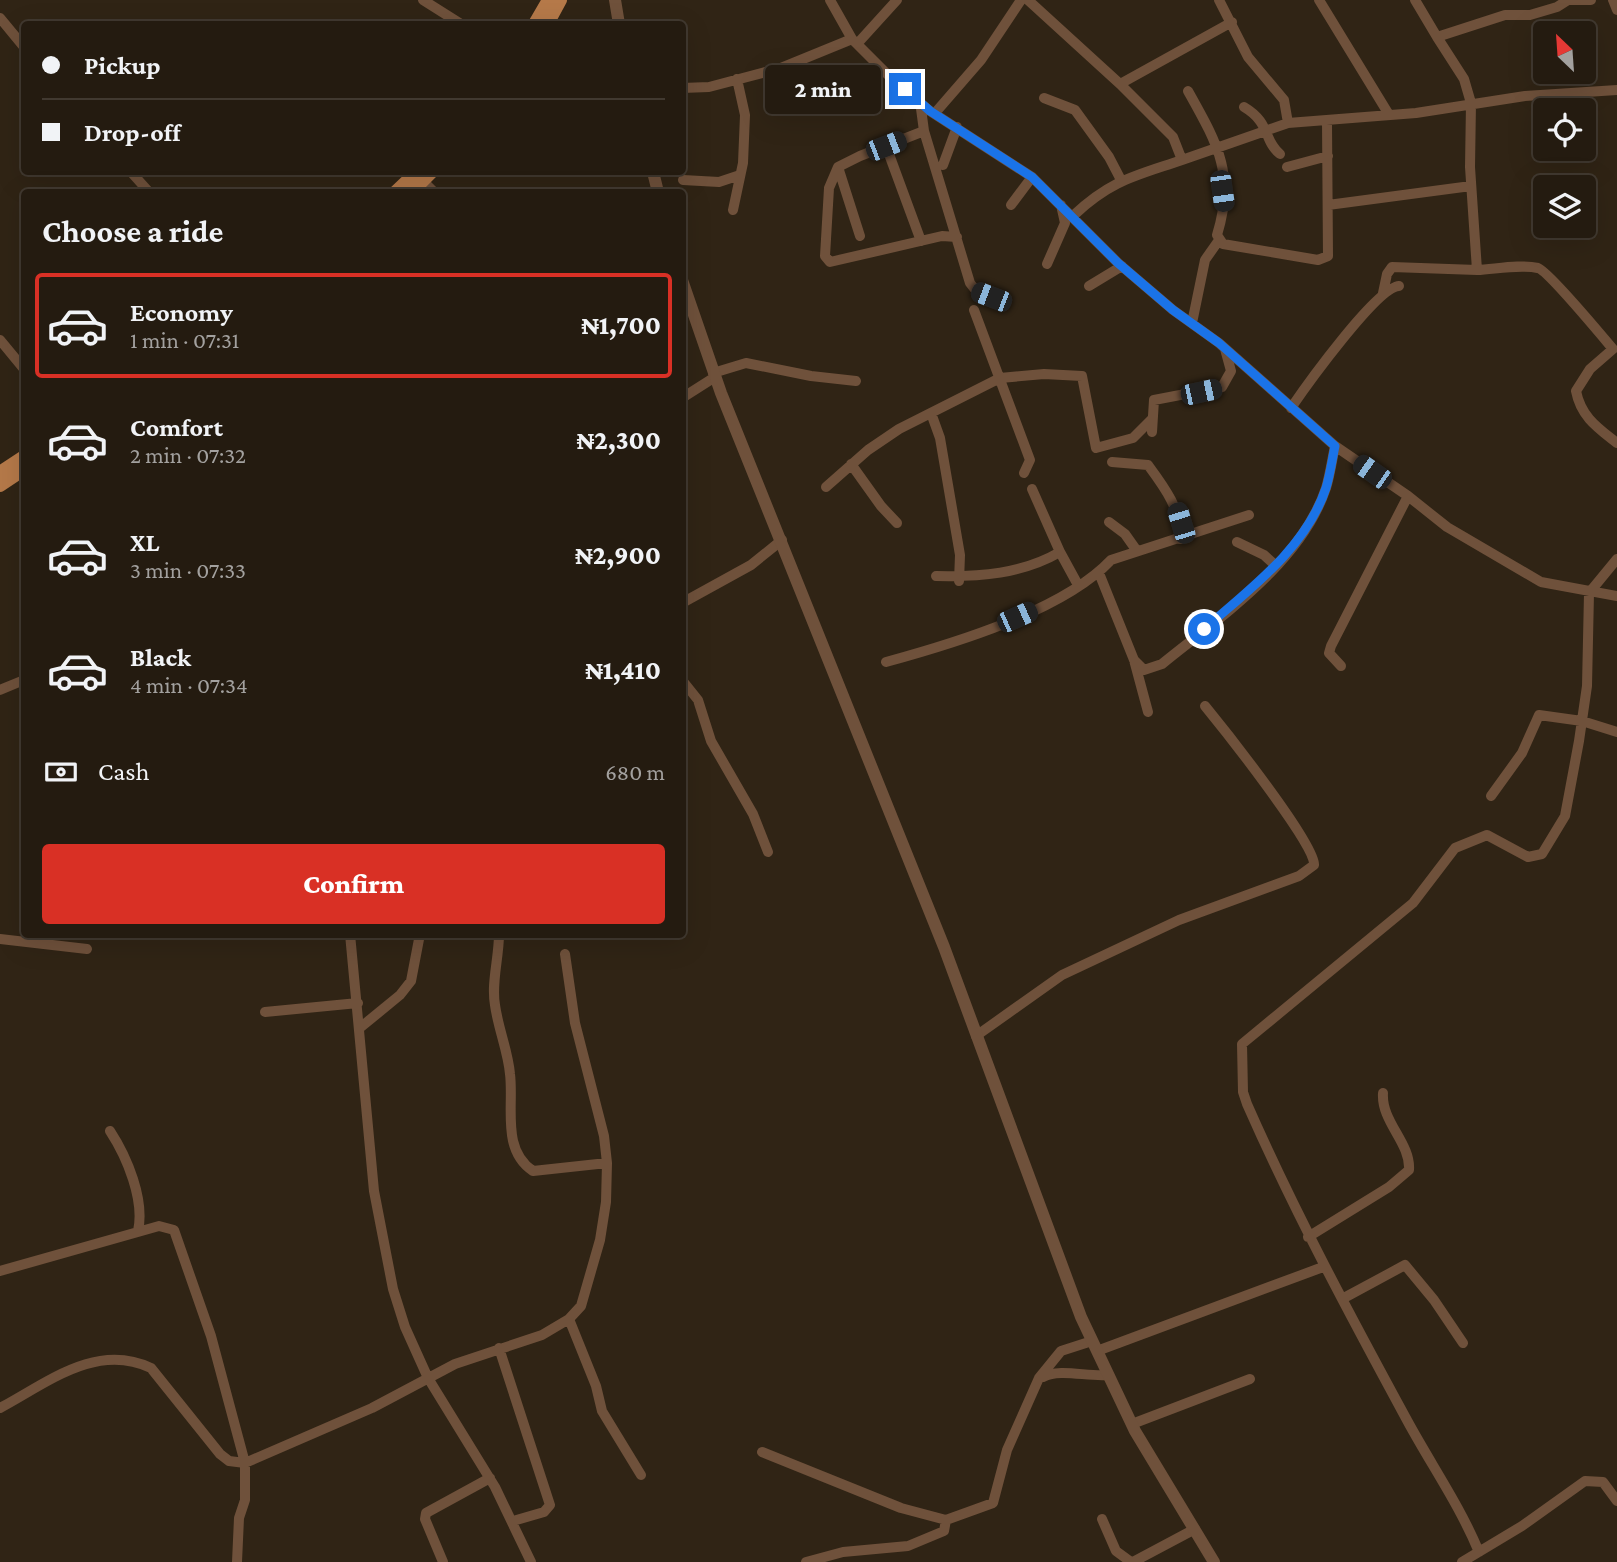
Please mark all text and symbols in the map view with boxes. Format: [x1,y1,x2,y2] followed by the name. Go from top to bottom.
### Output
[1533,21,1596,84] north arrow
[1533,21,1596,238] map controls
[84,51,161,80] text: Pickup
[765,64,880,114] callout: 2 min
[889,73,921,105] route end
[795,76,851,102] text: 2 min
[1533,98,1596,161] button: locate
[84,118,181,147] text: Drop-off
[863,129,910,163] car
[1209,169,1236,213] car
[1533,175,1596,238] button: layers
[42,213,223,249] text: Choose a ride
[968,280,1015,314] car
[46,294,109,357] icon: car
[130,298,233,327] text: Economy
[581,311,661,340] text: ₦1,700
[130,327,239,353] text: 1 min · 07:31
[1179,377,1224,407] car
[46,409,109,472] icon: car
[130,413,223,442] text: Comfort
[576,426,661,455] text: ₦2,300
[130,442,246,468] text: 2 min · 07:32
[1349,451,1396,493] car
[1165,500,1198,546] car
[46,524,109,587] icon: car
[130,528,159,557] text: XL
[575,541,661,570] text: ₦2,900
[130,557,246,583] text: 3 min · 07:33
[994,599,1041,635] car
[1188,613,1220,645] route start
[46,639,109,702] icon: car
[130,643,191,672] text: Black
[585,656,661,685] text: ₦1,410
[130,672,248,698] text: 4 min · 07:34
[42,753,80,791] icon: cash
[98,757,149,786] text: Cash
[605,759,665,785] text: 680 m
[42,844,665,924] button: Confirm

